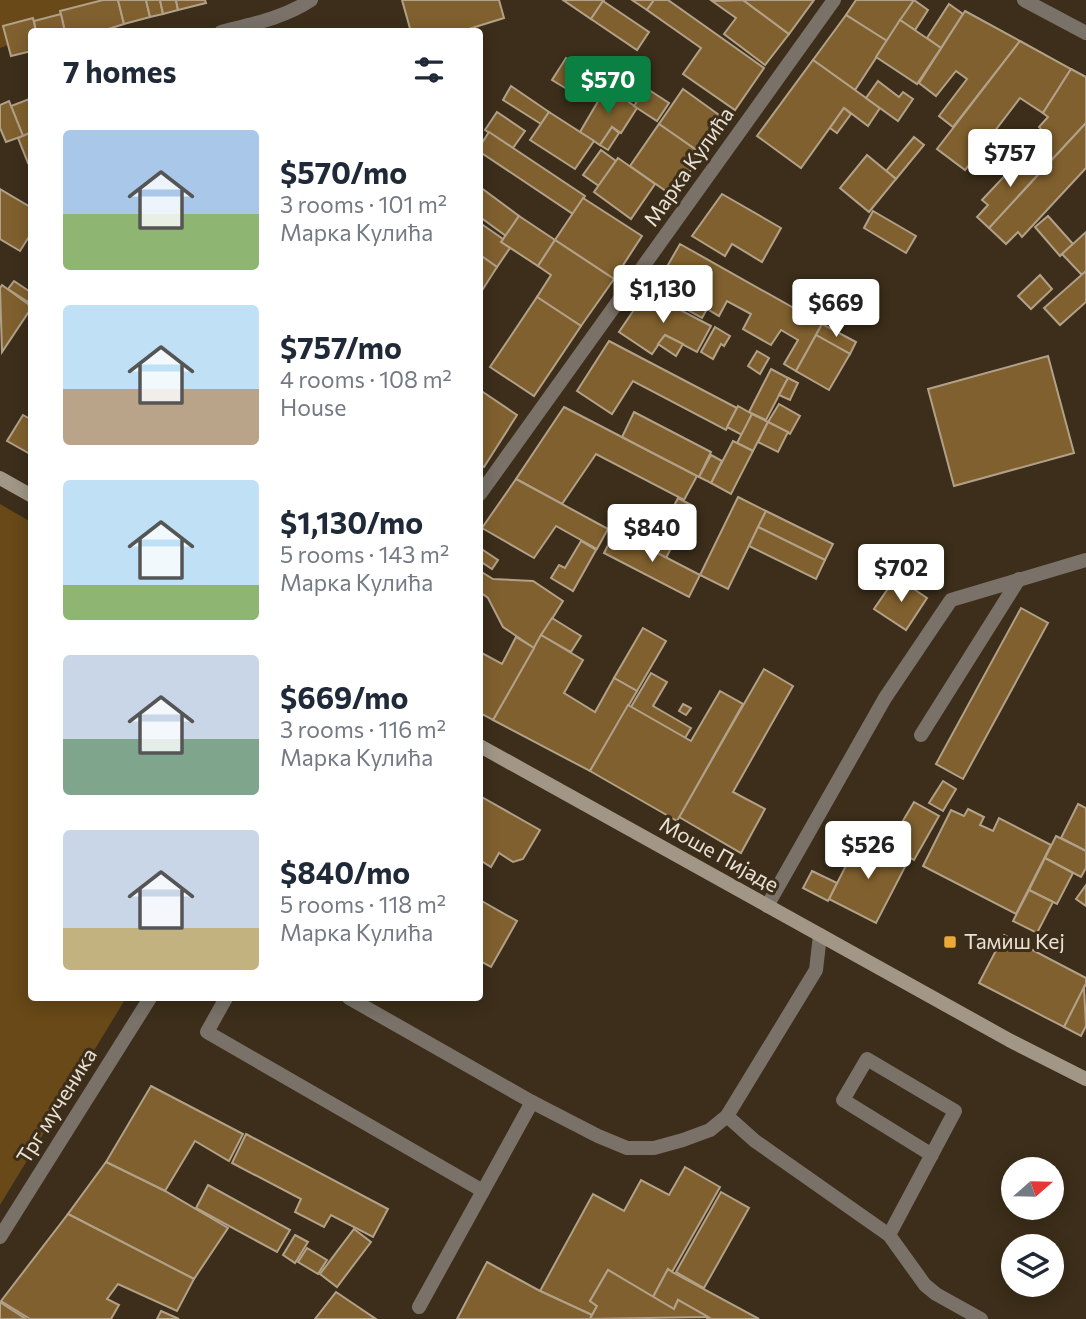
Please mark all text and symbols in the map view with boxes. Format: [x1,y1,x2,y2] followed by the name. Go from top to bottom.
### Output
[410,51,448,89] icon: filters
[63,52,176,89] text: 7 homes
[567,57,649,116] pin: $570
[581,65,635,93] text: $570
[637,102,738,231] street label: Марка Кулића
[969,130,1051,189] pin: $757
[984,138,1036,166] text: $757
[280,153,407,190] text: $570/mo
[119,158,203,242] icon: home
[280,190,447,218] text: 3 rooms · 101 m²
[280,218,433,246] text: Марка Кулића
[606,266,720,325] pin: $1,130
[630,274,696,302] text: $1,130
[795,280,877,339] pin: $669
[808,288,864,316] text: $669
[280,328,402,365] text: $757/mo
[119,333,203,417] icon: home
[280,365,452,393] text: 4 rooms · 108 m²
[280,393,346,421] text: House
[280,503,423,540] text: $1,130/mo
[611,504,693,564] pin: $840
[119,508,203,592] icon: home
[624,513,680,541] text: $840
[280,540,449,568] text: 5 rooms · 143 m²
[860,544,942,604] pin: $702
[874,553,928,581] text: $702
[280,568,433,596] text: Марка Кулића
[280,678,408,715] text: $669/mo
[119,683,203,767] icon: home
[280,715,446,743] text: 3 rooms · 116 m²
[280,743,433,771] text: Марка Кулића
[656,811,784,897] street label: Моше Пијаде
[827,822,909,881] pin: $526
[841,830,895,858] text: $526
[280,853,410,890] text: $840/mo
[119,858,203,942] icon: home
[280,890,446,918] text: 5 rooms · 118 m²
[280,918,433,946] text: Марка Кулића
[964,928,1065,953] place label: Тамиш Кеј
[942,934,958,950] marker: Тамиш Кеј
[10,1043,101,1167] street label: Трг мученика
[1001,1157,1064,1220] north arrow
[1001,1157,1064,1297] map controls
[1001,1234,1064,1297] button: layers

